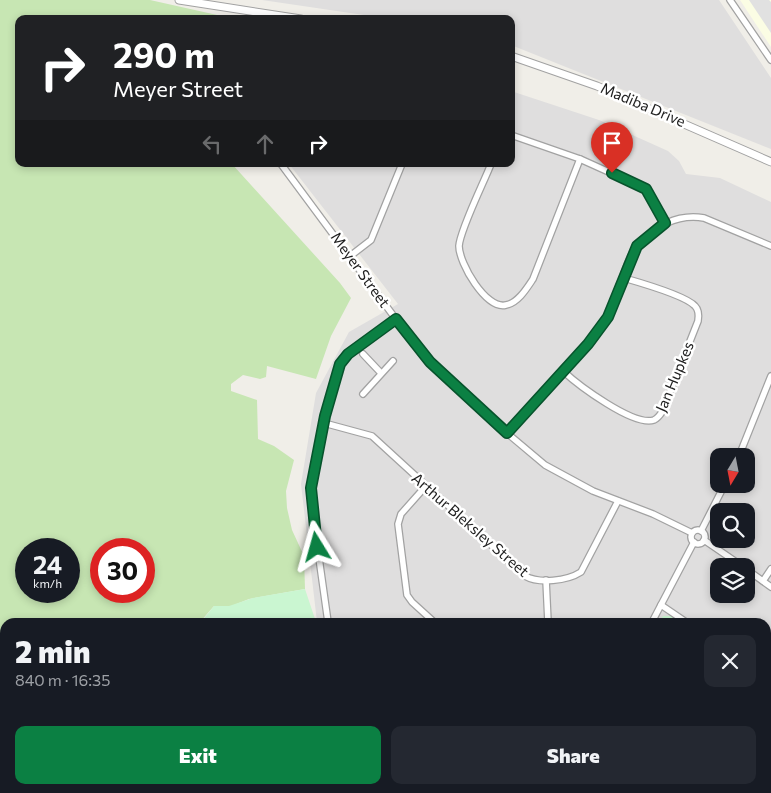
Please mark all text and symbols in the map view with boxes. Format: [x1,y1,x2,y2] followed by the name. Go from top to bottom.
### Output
[113,32,215,75] text: 290 m
[30,35,95,100] icon: right
[113,75,243,102] text: Meyer Street
[598,78,689,130] street label: Madiba Drive
[591,122,633,173] pin
[598,129,626,157] icon: arrive
[198,130,226,158] icon: left
[251,130,279,158] icon: ahead
[304,130,332,158] icon: right
[327,228,394,311] street label: Meyer Street
[651,339,697,415] street label: Jan Hupkes
[710,448,755,492] north arrow
[710,448,755,603] map controls
[408,468,533,580] street label: Arthur Bleksley Street
[710,503,755,548] button: search
[290,520,342,572] position arrow
[90,538,155,603] speed limit sign: 30
[33,549,62,579] text: 24
[710,558,755,603] button: layers
[33,576,62,590] text: km/h
[15,632,90,669] text: 2 min
[704,635,756,687] button: close
[15,670,110,689] text: 840 m · 16:35
[15,726,381,784] button: Exit
[391,726,756,784] button: Share

